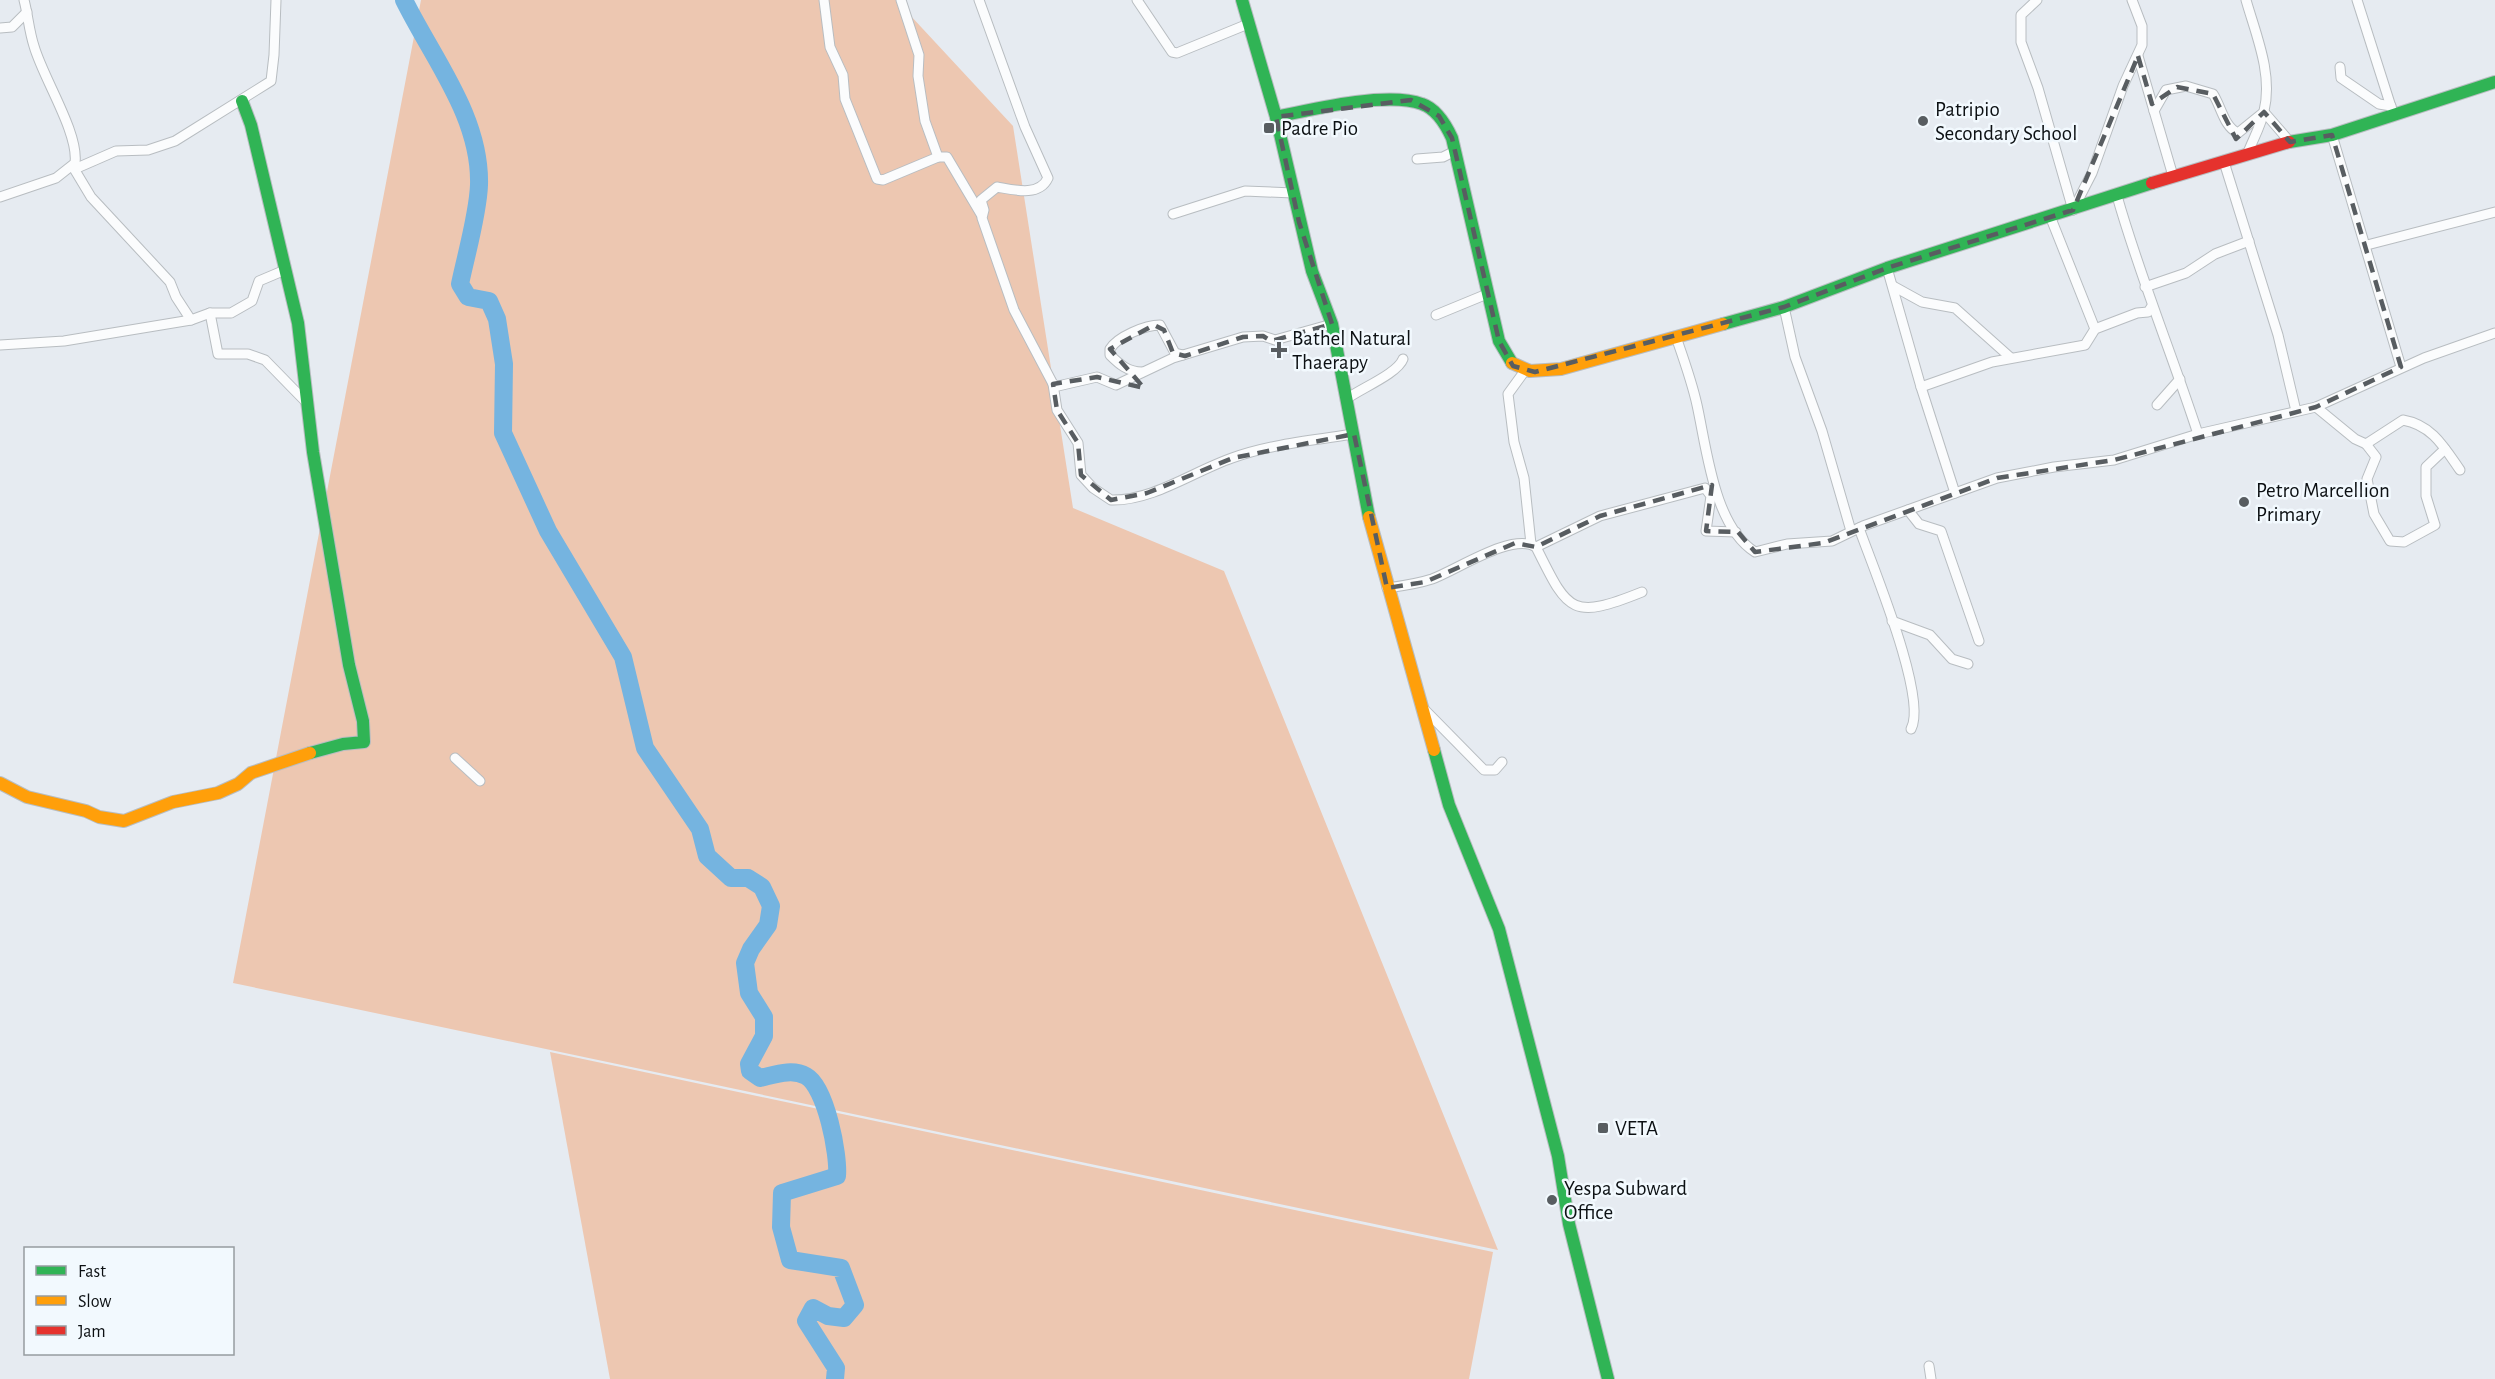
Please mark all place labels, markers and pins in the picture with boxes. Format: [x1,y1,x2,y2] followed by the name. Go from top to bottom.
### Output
[1935,99,2077,144] place label: Patripio Secondary School
[1916,114,1930,128] marker: Patripio Secondary School
[1281,118,1358,139] place label: Padre Pio
[1262,121,1276,135] marker: Padre Pio
[1292,328,1411,373] place label: Bathel Natural Thaerapy
[1270,341,1288,359] marker: Bathel Natural Thaerapy
[2256,480,2390,525] place label: Petro Marcellion Primary
[2237,495,2251,509] marker: Petro Marcellion Primary
[1615,1118,1658,1139] place label: VETA
[1596,1121,1610,1135] marker: VETA
[1564,1178,1687,1223] place label: Yespa Subward Office
[1545,1193,1559,1207] marker: Yespa Subward Office

